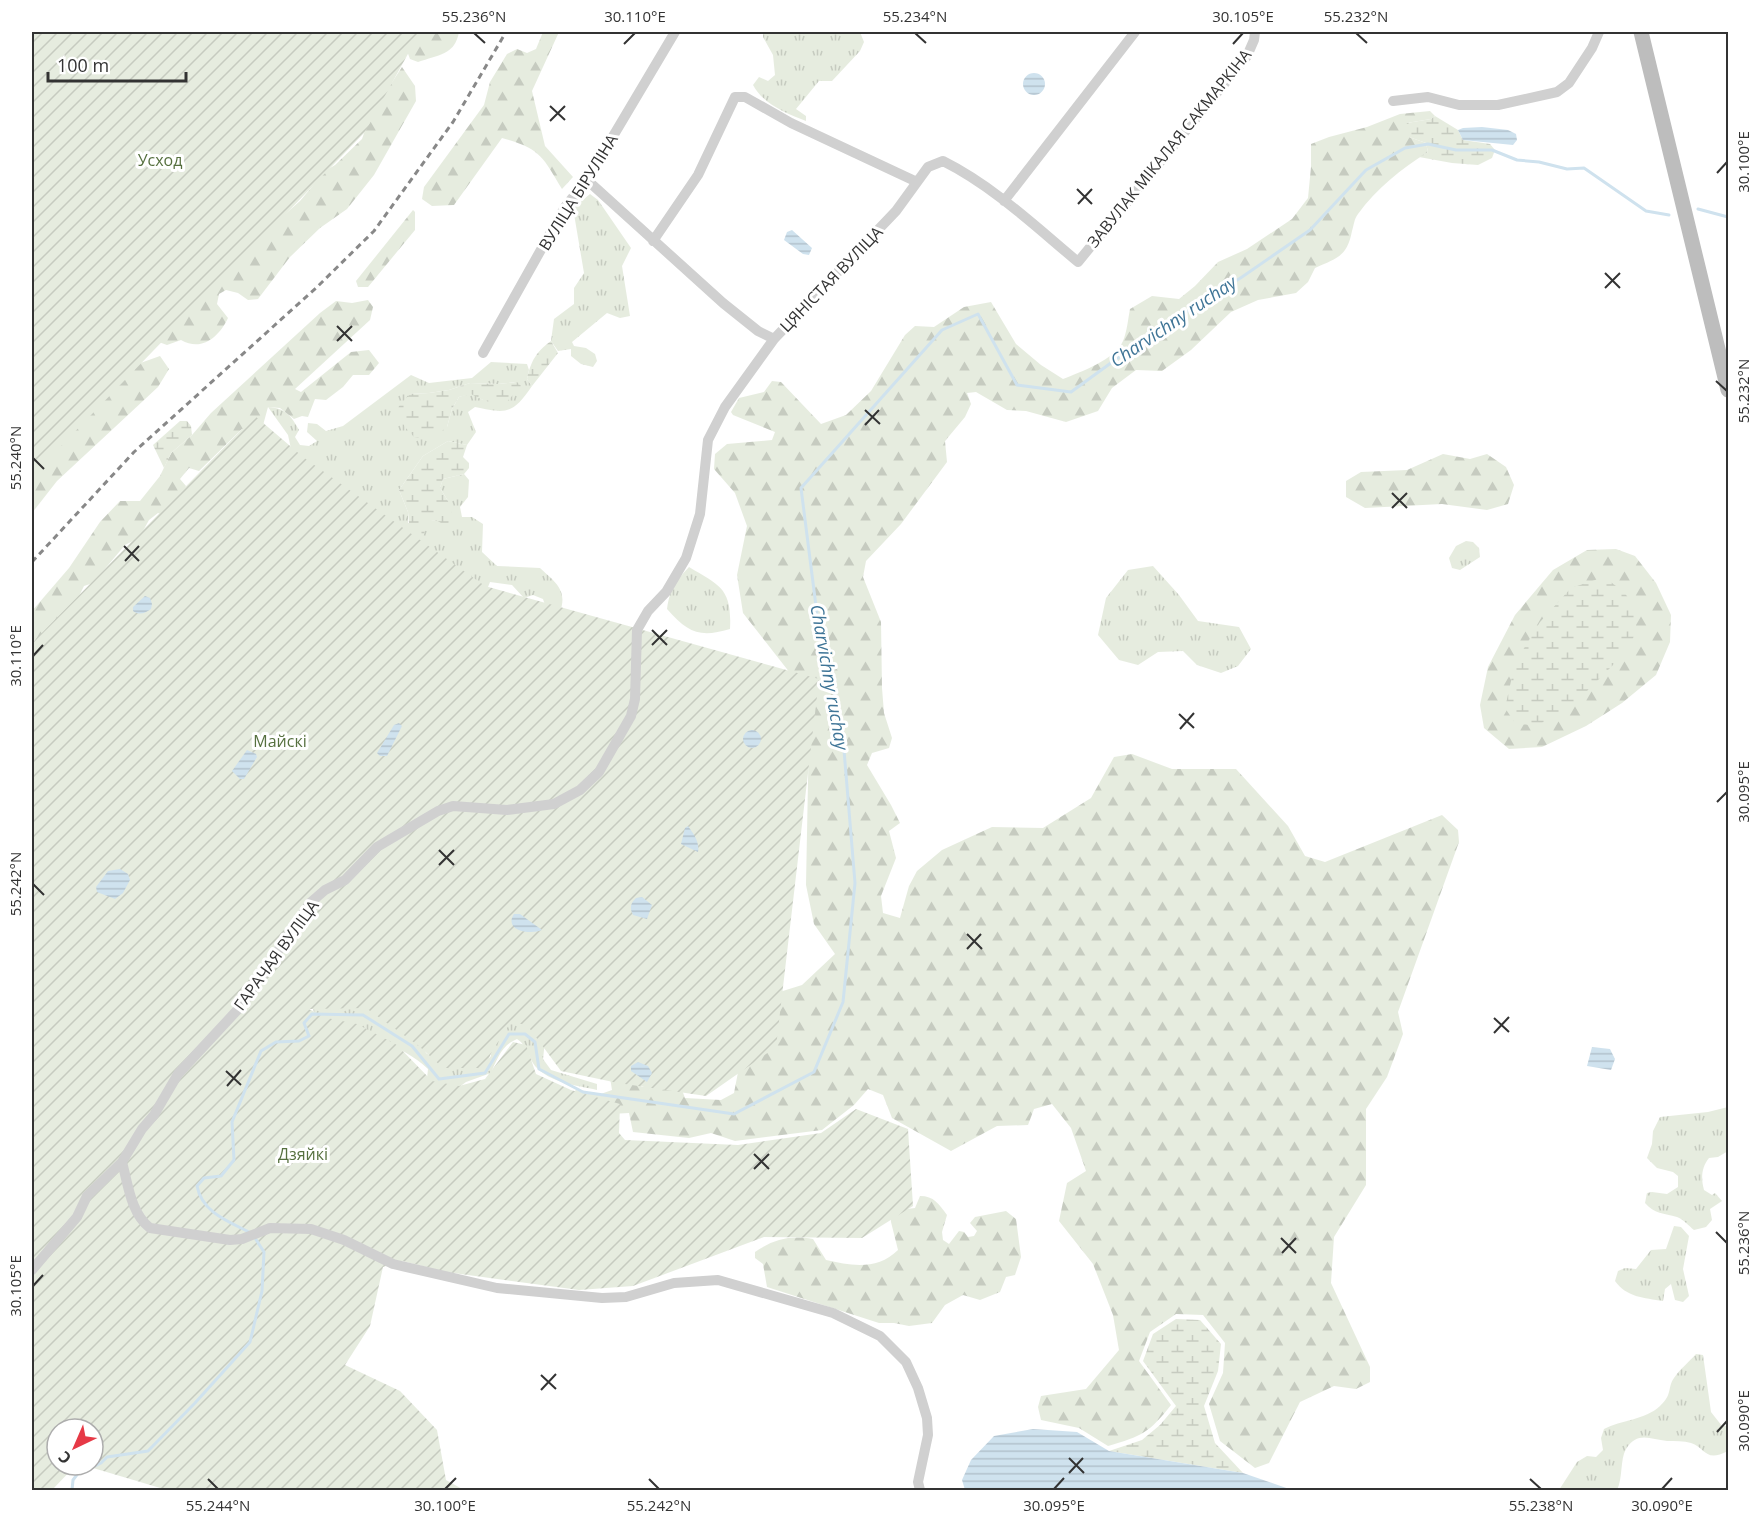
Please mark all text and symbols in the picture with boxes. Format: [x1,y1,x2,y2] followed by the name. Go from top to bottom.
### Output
[442,6,506,26] text: 55.236°N
[604,6,666,26] text: 30.110°E
[883,6,947,26] text: 55.234°N
[1212,6,1274,26] text: 30.105°E
[1324,6,1388,26] text: 55.232°N
[1082,43,1257,252] street label: ЗАВУЛАК МІКАЛАЯ САКМАРКІНА
[48,45,186,83] scale bar
[57,53,109,77] text: 100 m
[533,129,623,254] street label: ВУЛІЦА БІРУЛІНА
[1733,131,1753,193] text: 30.100°E
[138,149,182,171] park label: Усход
[775,221,888,337] street label: ЦЯНІСТАЯ ВУЛІЦА
[1105,269,1242,372] water label: Charvichny ruchay
[1733,359,1753,423] text: 55.232°N
[5,426,25,490] text: 55.240°N
[805,602,855,753] water label: Charvichny ruchay
[5,625,25,687] text: 30.110°E
[253,730,307,752] park label: Майскі
[1733,761,1753,823] text: 30.095°E
[5,852,25,916] text: 55.242°N
[228,895,324,1015] street label: ГАРАЧАЯ ВУЛІЦА
[278,1143,328,1165] park label: Дзяйкі
[1733,1211,1753,1275] text: 55.236°N
[5,1255,25,1317] text: 30.105°E
[1733,1390,1753,1452] text: 30.090°E
[45,1417,105,1477] north arrow
[53,1446,76,1469] text: С
[186,1495,250,1515] text: 55.244°N
[414,1495,476,1515] text: 30.100°E
[627,1495,691,1515] text: 55.242°N
[1023,1495,1085,1515] text: 30.095°E
[1509,1495,1573,1515] text: 55.238°N
[1631,1495,1693,1515] text: 30.090°E

